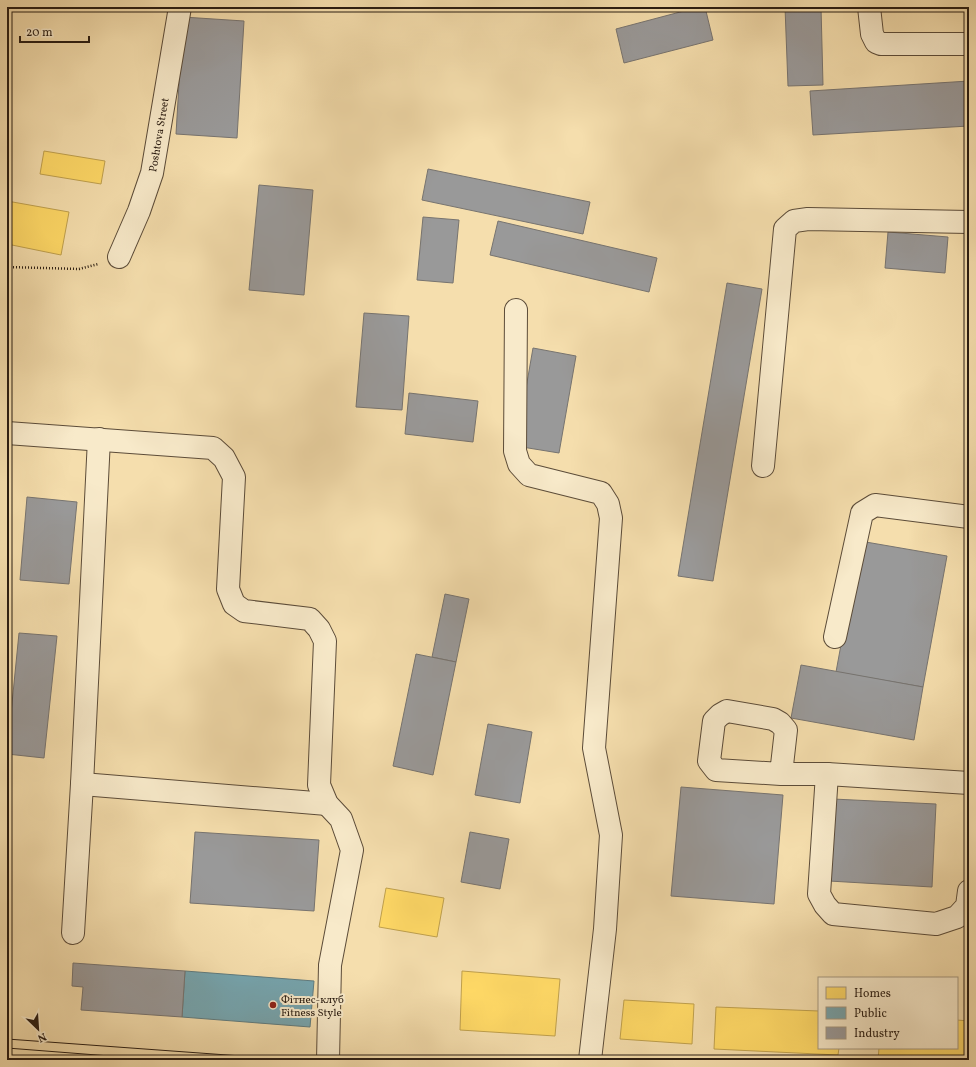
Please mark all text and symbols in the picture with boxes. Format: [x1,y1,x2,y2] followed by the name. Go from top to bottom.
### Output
[20,18,89,44] scale bar
[26,25,53,41] text: 20 m
[146,97,174,173] street label: Poshtova Street
[818,977,958,1049] legend
[854,986,891,1002] text: Homes
[281,993,344,1021] place label: Фітнес-клуб Fitness Style
[268,1000,278,1010] marker: Фітнес-клуб Fitness Style
[854,1006,887,1022] text: Public
[18,1009,58,1049] north arrow
[854,1026,900,1042] text: Industry
[35,1028,48,1045] text: N

